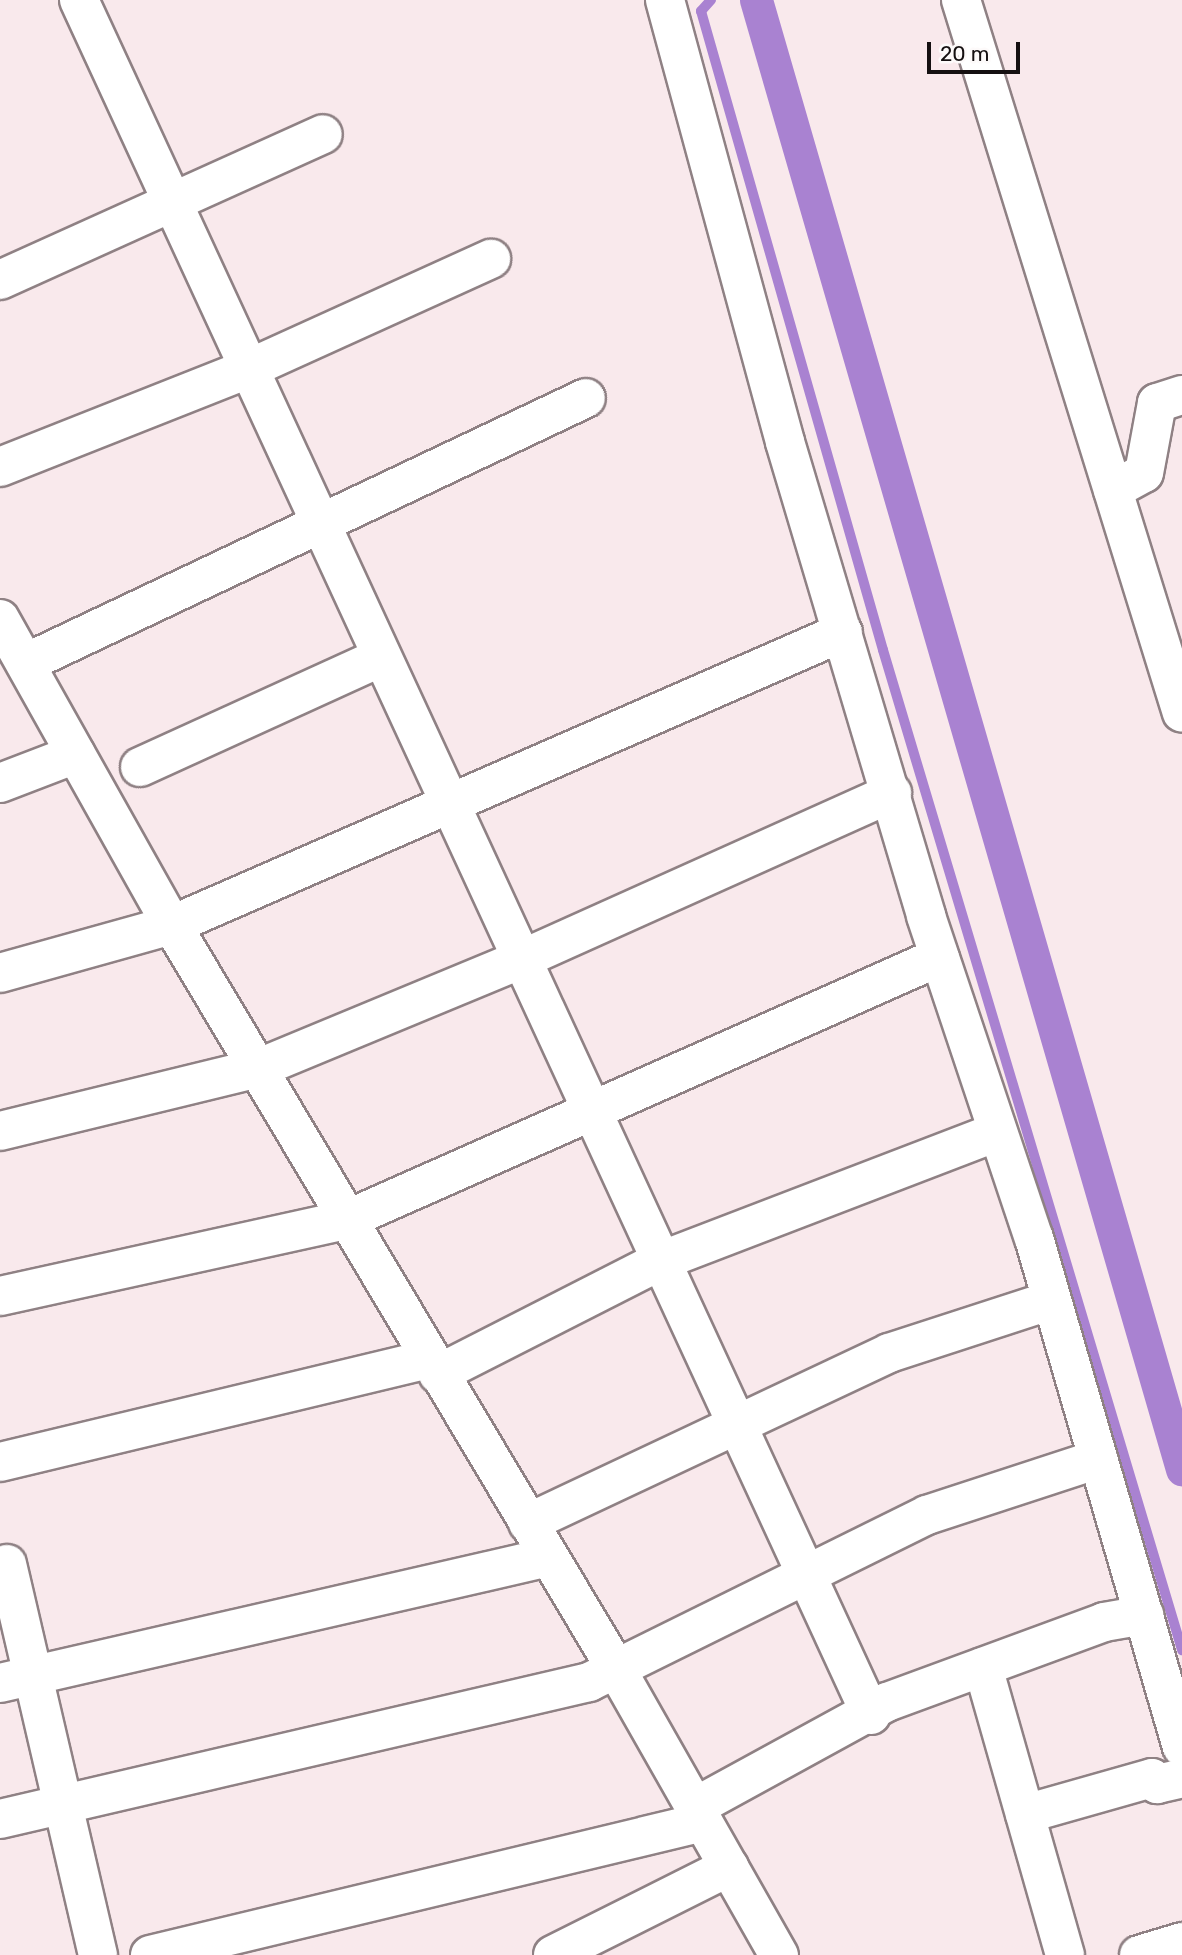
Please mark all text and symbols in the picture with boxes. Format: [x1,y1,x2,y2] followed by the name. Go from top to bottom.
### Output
[930,28,1023,72] scale bar
[940,41,989,66] text: 20 m

